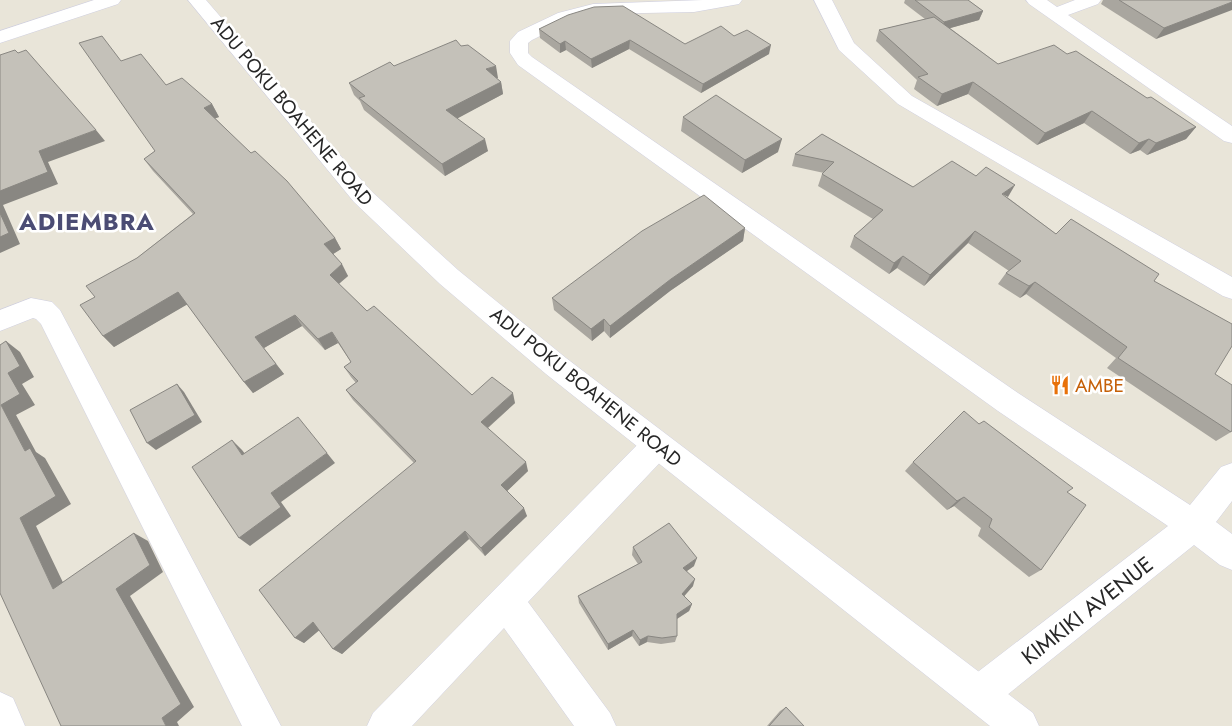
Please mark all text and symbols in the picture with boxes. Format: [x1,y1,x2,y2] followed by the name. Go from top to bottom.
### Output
[205,10,379,212] street label: ADU POKU BOAHENE ROAD
[18,204,155,239] district label: ADIEMBRA
[484,301,688,473] street label: ADU POKU BOAHENE ROAD
[1075,372,1124,399] place label: AMBE
[1049,374,1071,396] restaurant icon: AMBE
[1014,548,1160,672] street label: KIMKIKI AVENUE

